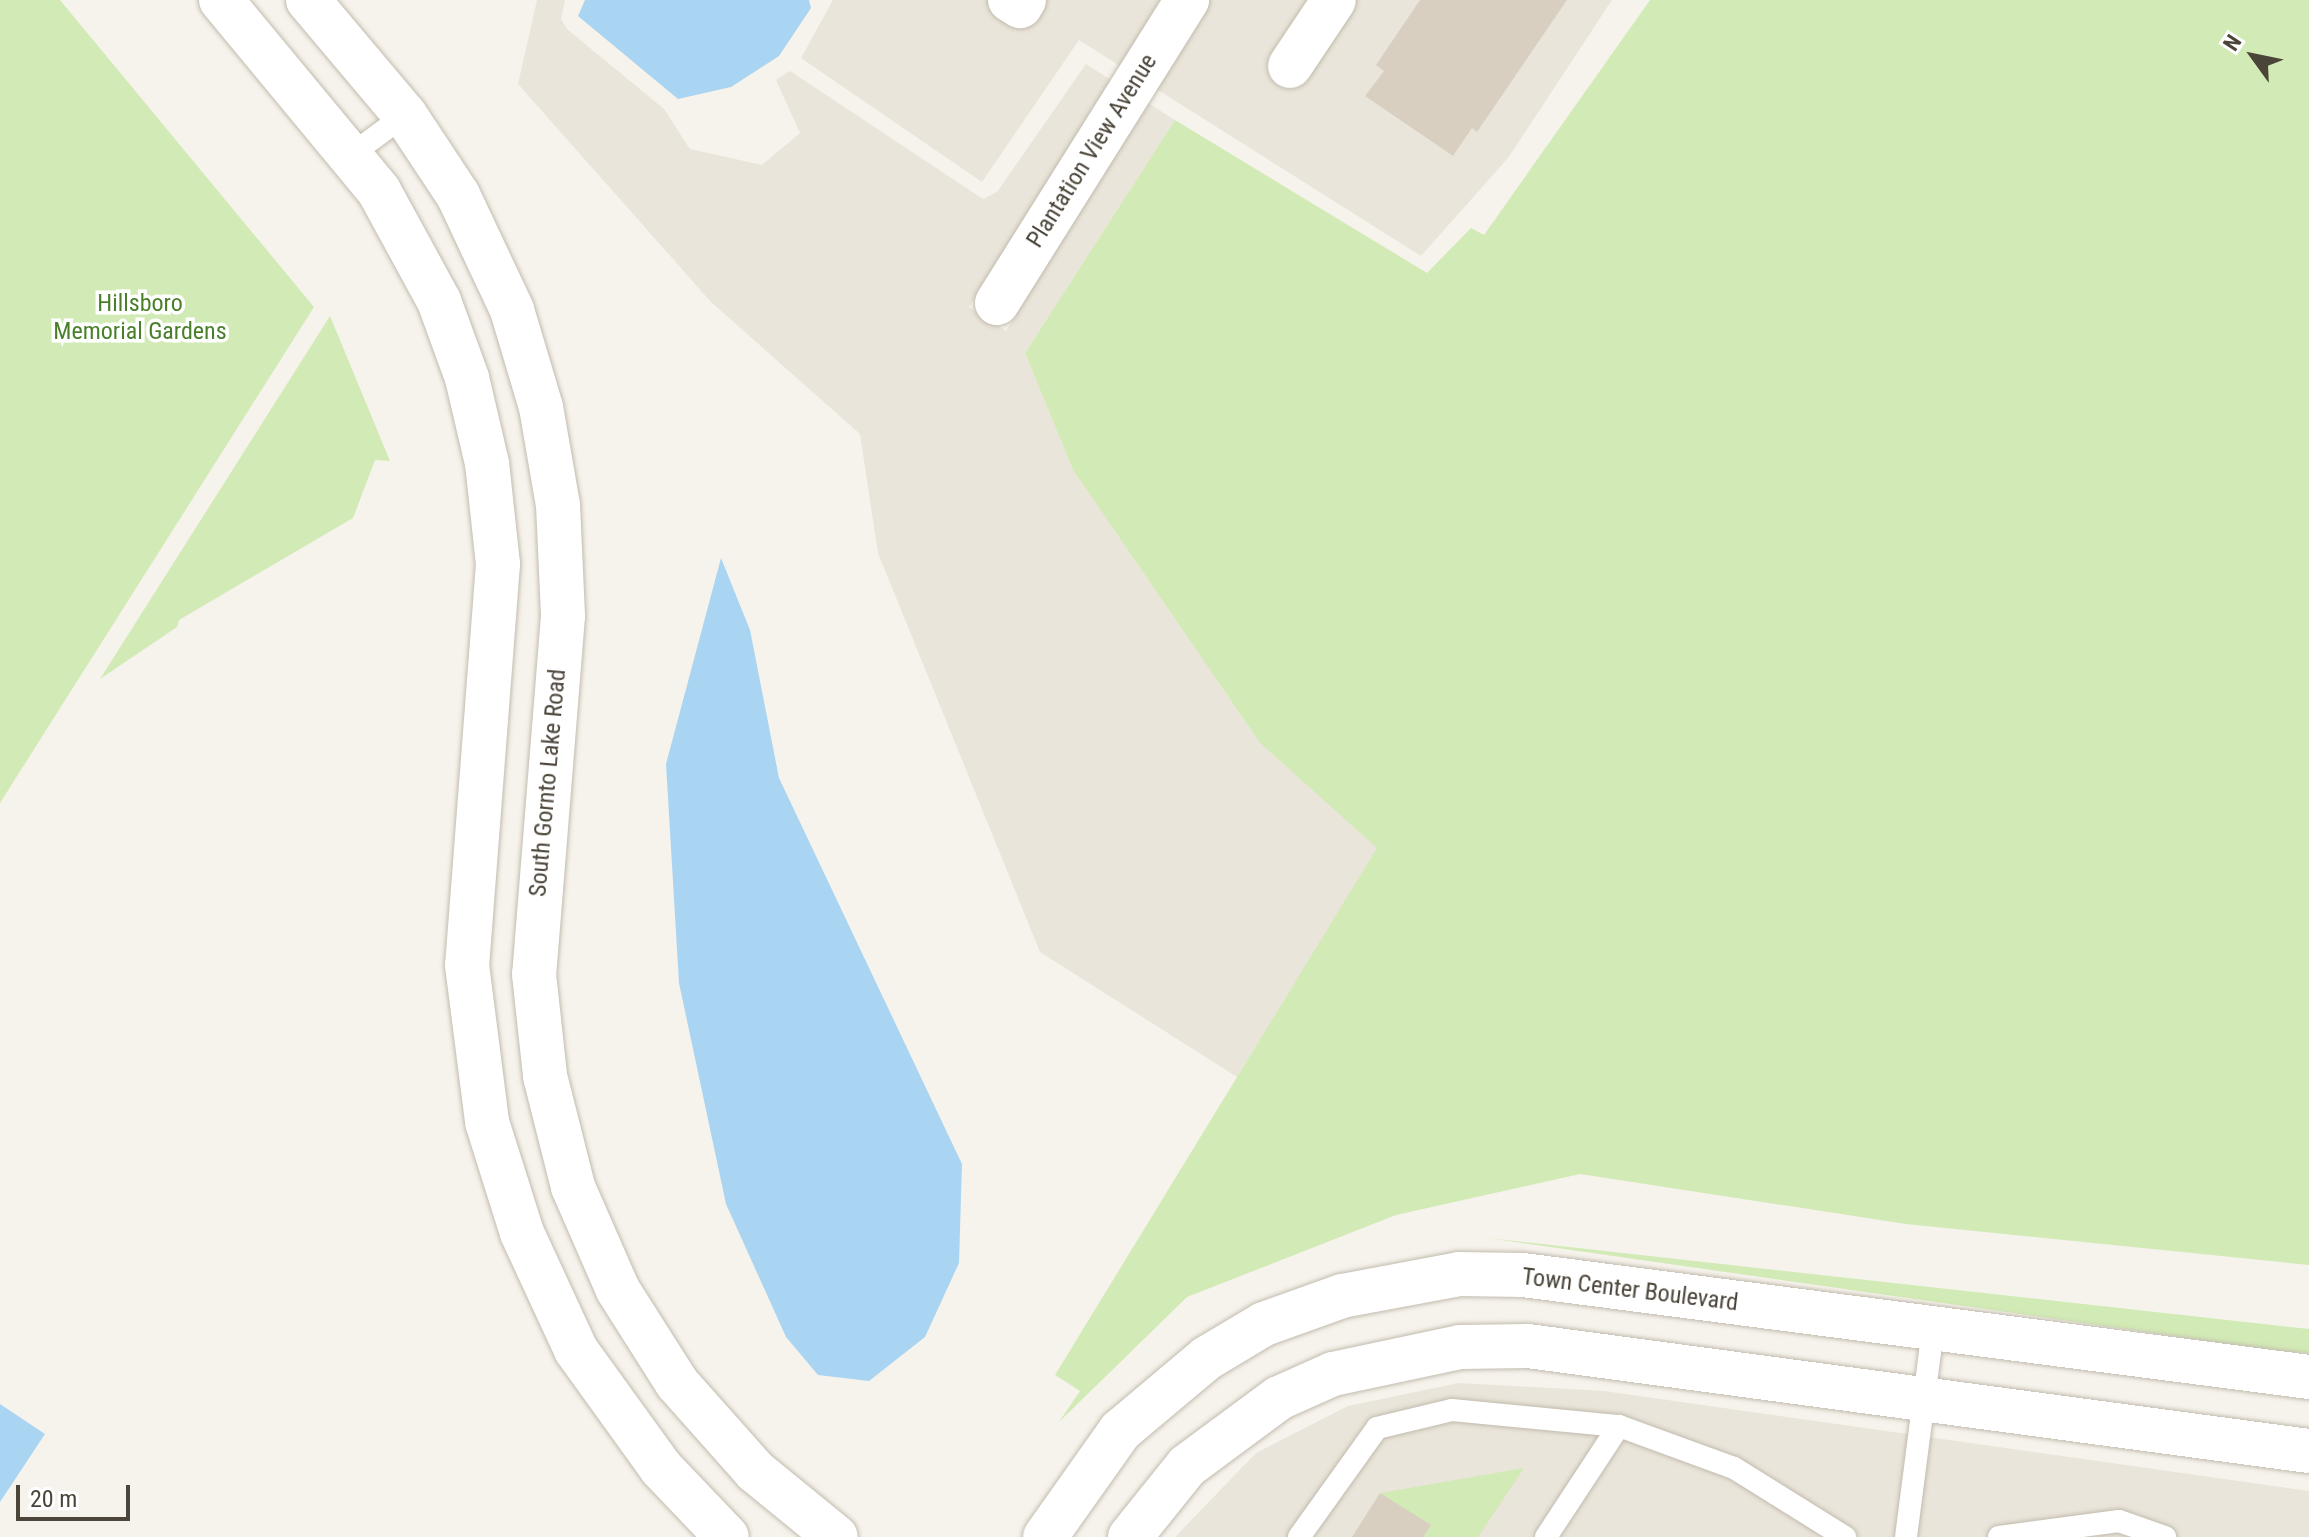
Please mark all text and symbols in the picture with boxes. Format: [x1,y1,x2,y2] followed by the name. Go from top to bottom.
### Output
[2213,16,2293,96] north arrow
[2218,30,2247,55] text: N
[1021,49,1163,253] street label: Plantation View Avenue
[53,290,227,346] park label: Hillsboro Memorial Gardens
[524,668,572,898] street label: South Gornto Lake Road
[1520,1262,1740,1318] street label: Town Center Boulevard
[20,1469,134,1519] scale bar
[30,1485,77,1513] text: 20 m

